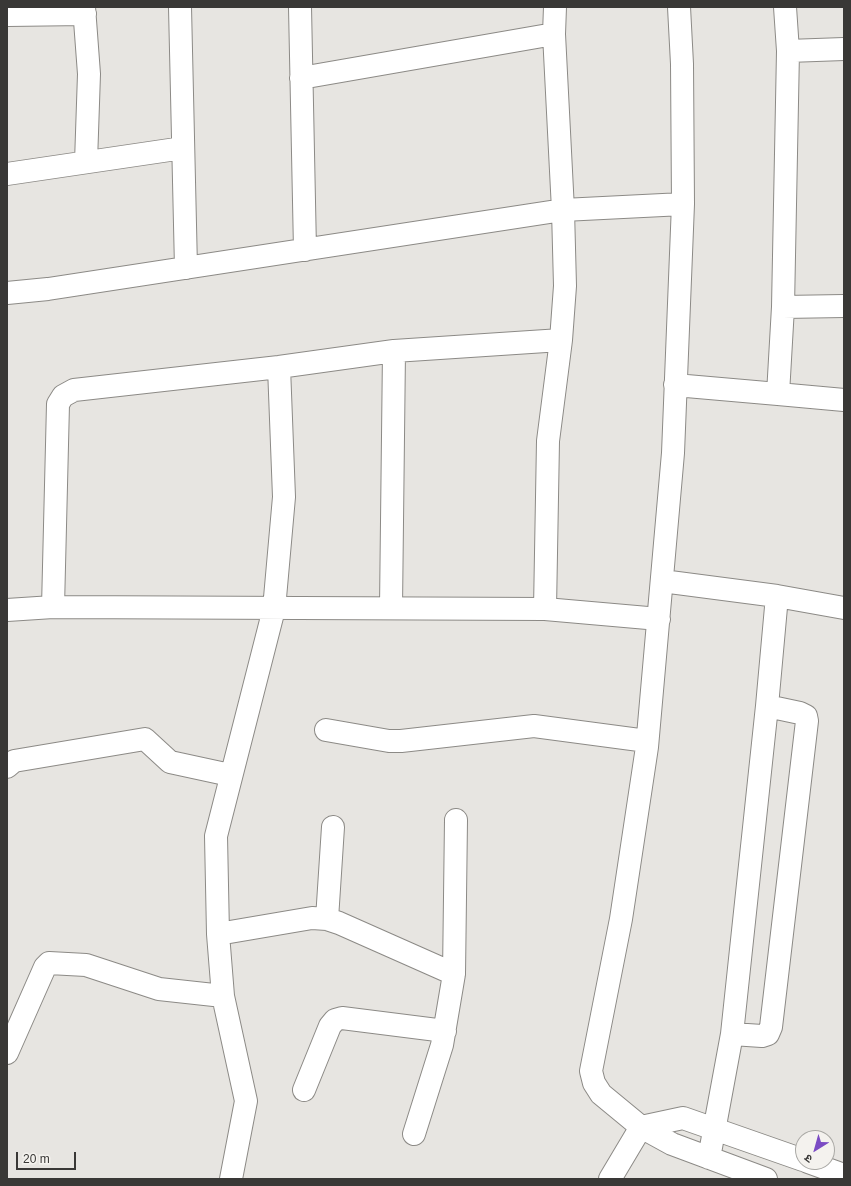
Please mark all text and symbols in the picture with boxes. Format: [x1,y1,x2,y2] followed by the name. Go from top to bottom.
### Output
[795,1130,835,1170] north arrow
[18,1144,78,1170] scale bar
[23,1152,50,1166] text: 20 m
[802,1152,815,1166] text: उ

